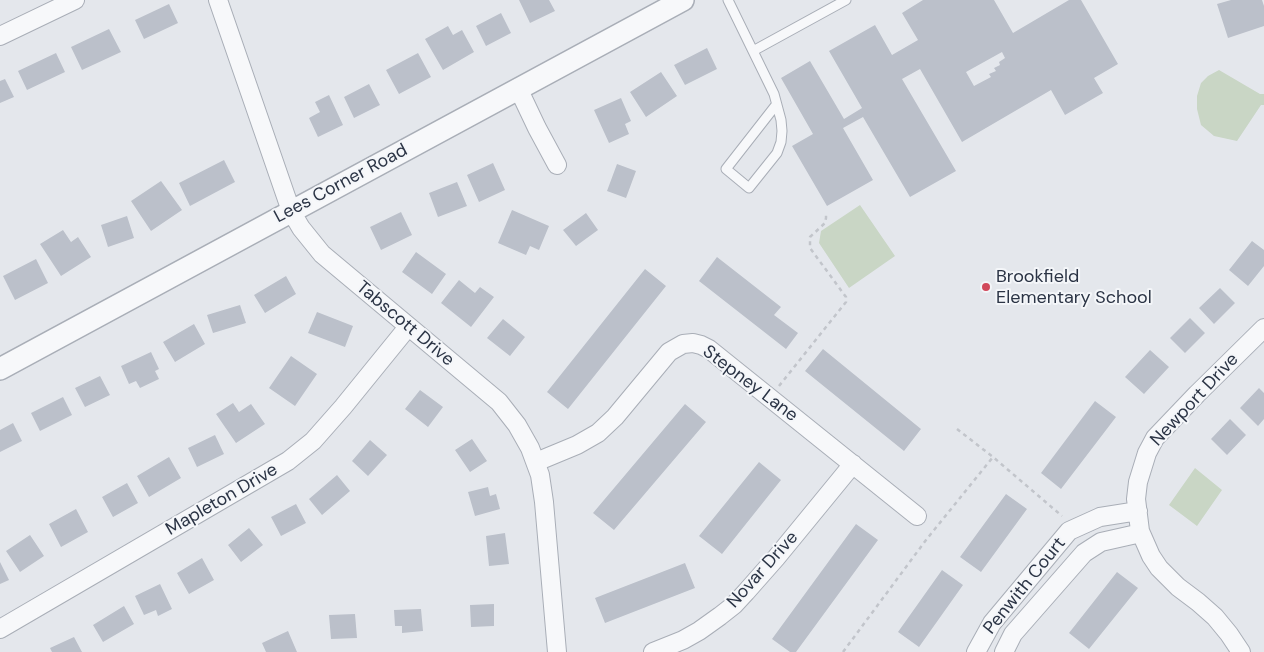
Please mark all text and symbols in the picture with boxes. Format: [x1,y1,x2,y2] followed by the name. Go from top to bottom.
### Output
[271,140,411,228] street label: Lees Corner Road
[996,266,1152,308] place label: Brookfield Elementary School
[352,277,458,371] street label: Tabscott Drive
[980,281,992,293] marker: Brookfield Elementary School
[698,341,802,427] street label: Stepney Lane
[1146,349,1244,451] street label: Newport Drive
[162,459,282,541] street label: Mapleton Drive
[723,527,803,613] street label: Novar Drive
[979,533,1071,639] street label: Penwith Court

